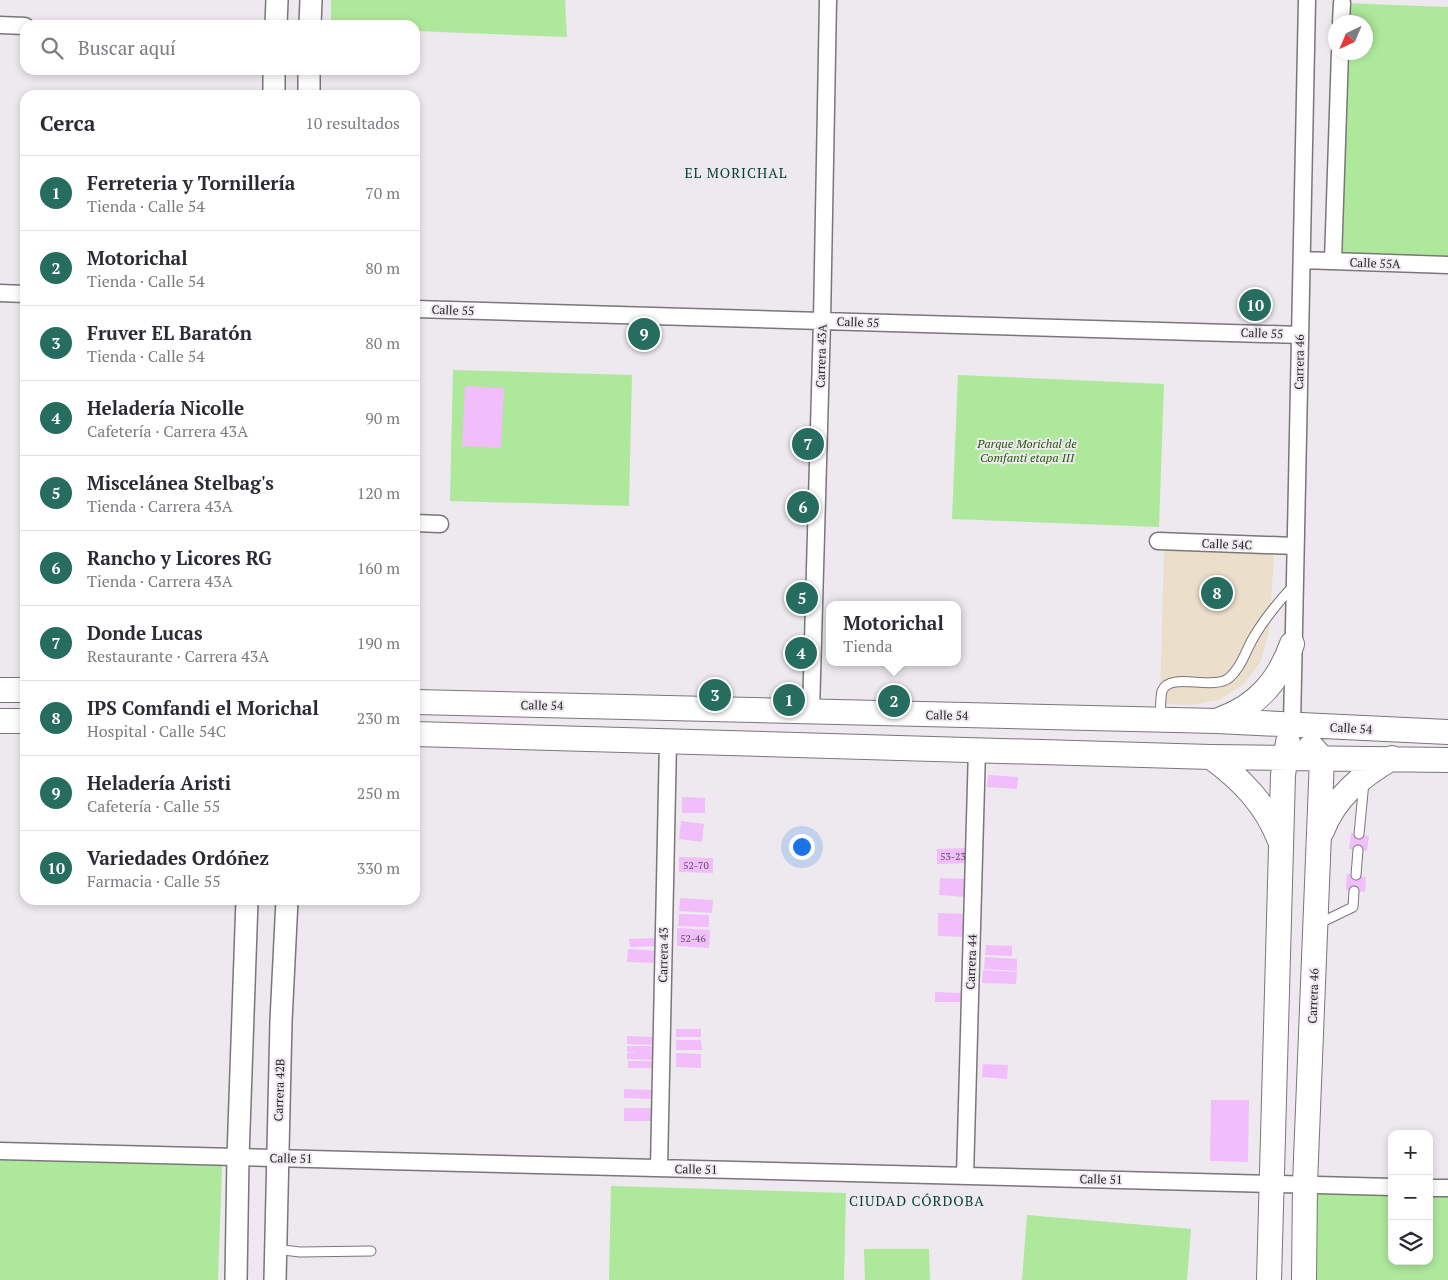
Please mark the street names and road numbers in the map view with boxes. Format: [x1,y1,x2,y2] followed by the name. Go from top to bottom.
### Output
[1349,255,1402,271] street label: Calle 55A
[431,302,475,318] street label: Calle 55
[836,314,880,330] street label: Calle 55
[812,323,830,388] street label: Carrera 43A
[1240,325,1284,341] street label: Calle 55
[1291,334,1307,390] street label: Carrera 46
[1202,536,1253,552] street label: Calle 54C
[520,697,564,713] street label: Calle 54
[925,707,969,723] street label: Calle 54
[1329,719,1373,737] street label: Calle 54
[655,927,671,983] street label: Carrera 43
[963,933,979,990] street label: Carrera 44
[1305,967,1321,1024] street label: Carrera 46
[270,1058,288,1122] street label: Carrera 42B
[269,1150,313,1166] street label: Calle 51
[674,1161,718,1177] street label: Calle 51
[1079,1171,1123,1187] street label: Calle 51

